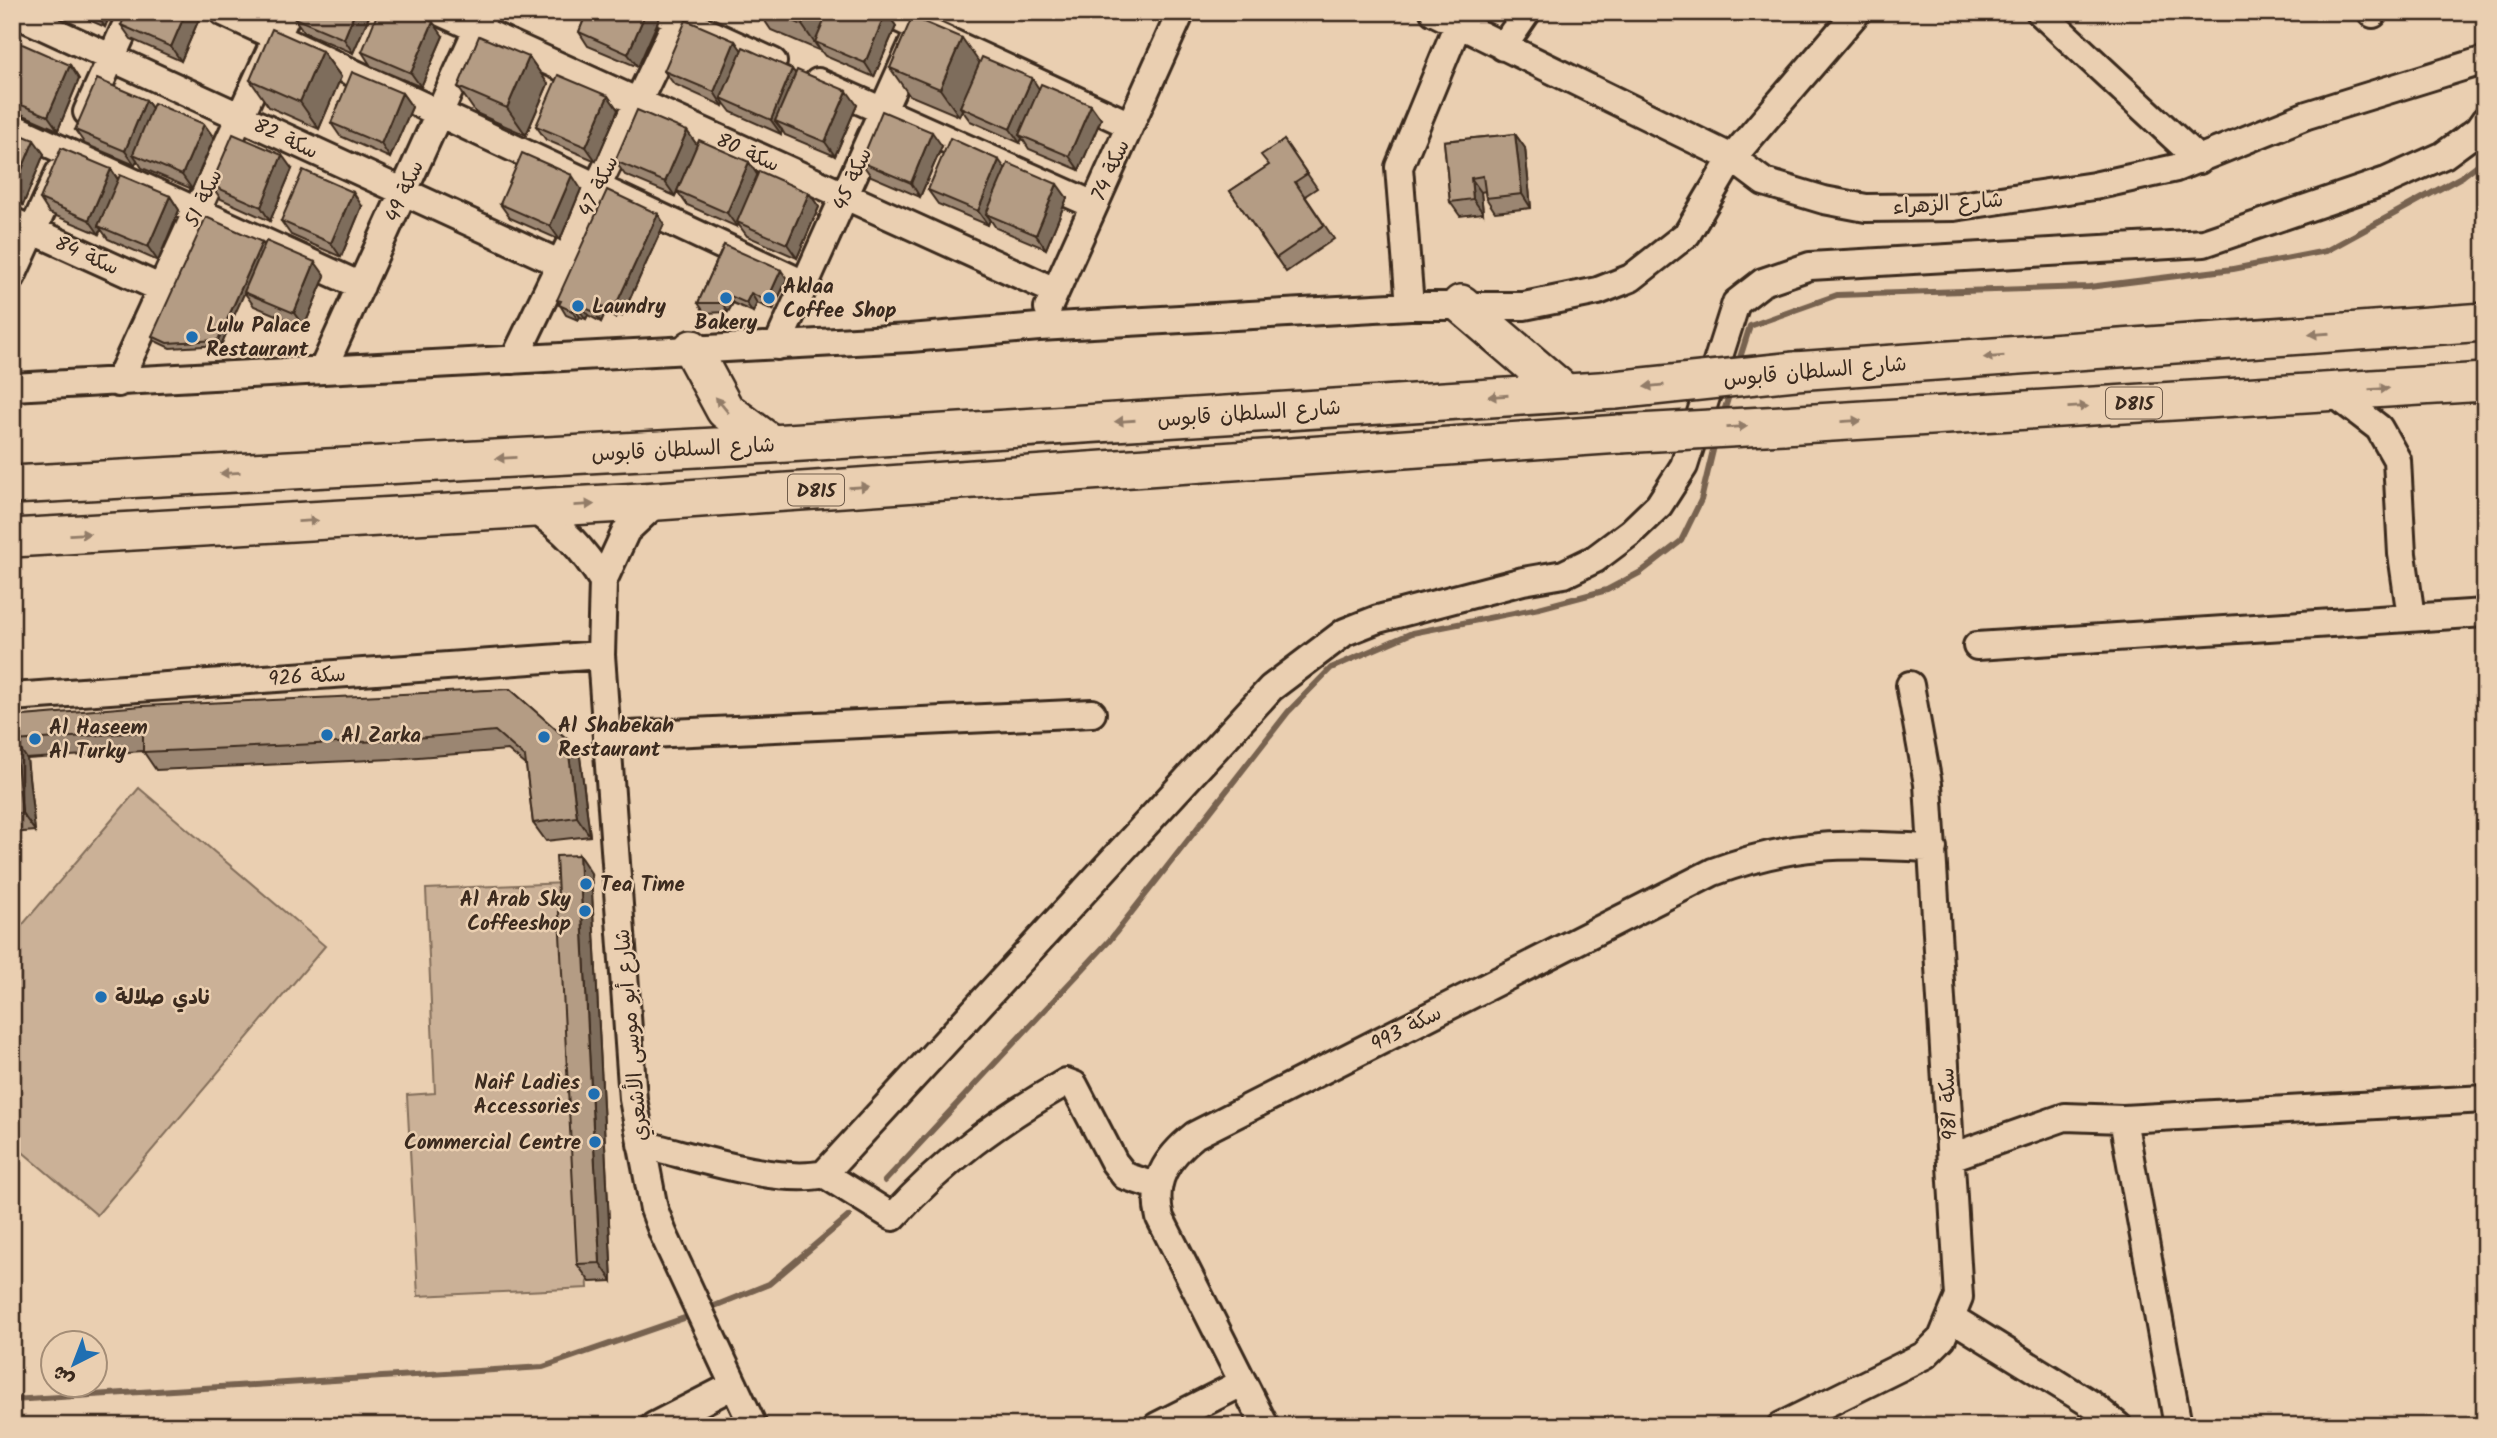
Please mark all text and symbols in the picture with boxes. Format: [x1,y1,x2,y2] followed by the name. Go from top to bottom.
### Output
[247,110,323,169] street label: سكة 82
[710,125,785,182] street label: سكة 80
[1083,134,1140,207] street label: سكة 74
[825,143,882,217] street label: سكة 45
[570,150,628,223] street label: سكة 47
[377,155,434,228] street label: سكة 49
[176,164,232,233] street label: سكة 51
[1892,184,2004,225] street label: شارع الزهراء
[49,228,124,285] street label: سكة 84
[783,271,897,328] place label: Aklaa Coffee Shop
[718,290,734,306] marker: Bakery
[761,290,777,306] marker: Aklaa Coffee Shop
[592,291,666,324] place label: Laundry
[570,298,586,314] marker: Laundry
[695,307,758,340] place label: Bakery
[206,310,311,367] place label: Lulu Palace Restaurant
[184,329,200,345] marker: Lulu Palace Restaurant
[2308,329,2330,340] one-way arrow
[1722,348,1908,397] street label: شارع السلطان قابوس
[1983,352,2005,363] one-way arrow
[1643,381,1665,392] one-way arrow
[2368,383,2390,394] one-way arrow
[2106,388,2162,418] road number: D815
[1487,391,1509,402] one-way arrow
[1156,392,1342,437] street label: شارع السلطان قابوس
[715,396,730,413] one-way arrow
[2067,401,2089,412] one-way arrow
[1840,415,1862,426] one-way arrow
[1113,416,1135,427] one-way arrow
[1726,422,1748,433] one-way arrow
[590,429,776,472] street label: شارع السلطان قابوس
[495,453,517,464] one-way arrow
[219,468,241,479] one-way arrow
[788,475,844,505] road number: D815
[849,481,871,492] one-way arrow
[573,499,595,510] one-way arrow
[297,515,319,526] one-way arrow
[70,528,92,539] one-way arrow
[267,658,347,697] street label: سكة 926
[558,710,674,767] place label: Al Shabekah Restaurant
[49,712,148,769] place label: Al Haseem Al Turky
[341,720,421,753] place label: Al Zarka
[319,727,335,743] marker: Al Zarka
[536,729,552,745] marker: Al Shabekah Restaurant
[27,731,43,747] marker: Al Haseem Al Turky
[600,869,685,902] place label: Tea Time
[578,876,594,892] marker: Tea Time
[460,884,571,941] place label: Al Arab Sky Coffeeshop
[577,903,593,919] marker: Al Arab Sky Coffeeshop
[607,927,658,1142] street label: شارع أبو موسى الأشعري
[115,982,210,1015] place label: نادي صلالة
[93,989,109,1005] marker: نادي صلالة
[1365,997,1448,1061] street label: سكة 993
[474,1067,580,1124] place label: Naif Ladies Accessories
[1931,1067,1968,1141] street label: سكة 981
[586,1086,602,1102] marker: Naif Ladies Accessories
[404,1127,581,1160] place label: Commercial Centre
[587,1134,603,1150] marker: Commercial Centre
[38,1330,108,1400] north arrow
[46,1357,82,1393] text: ش

